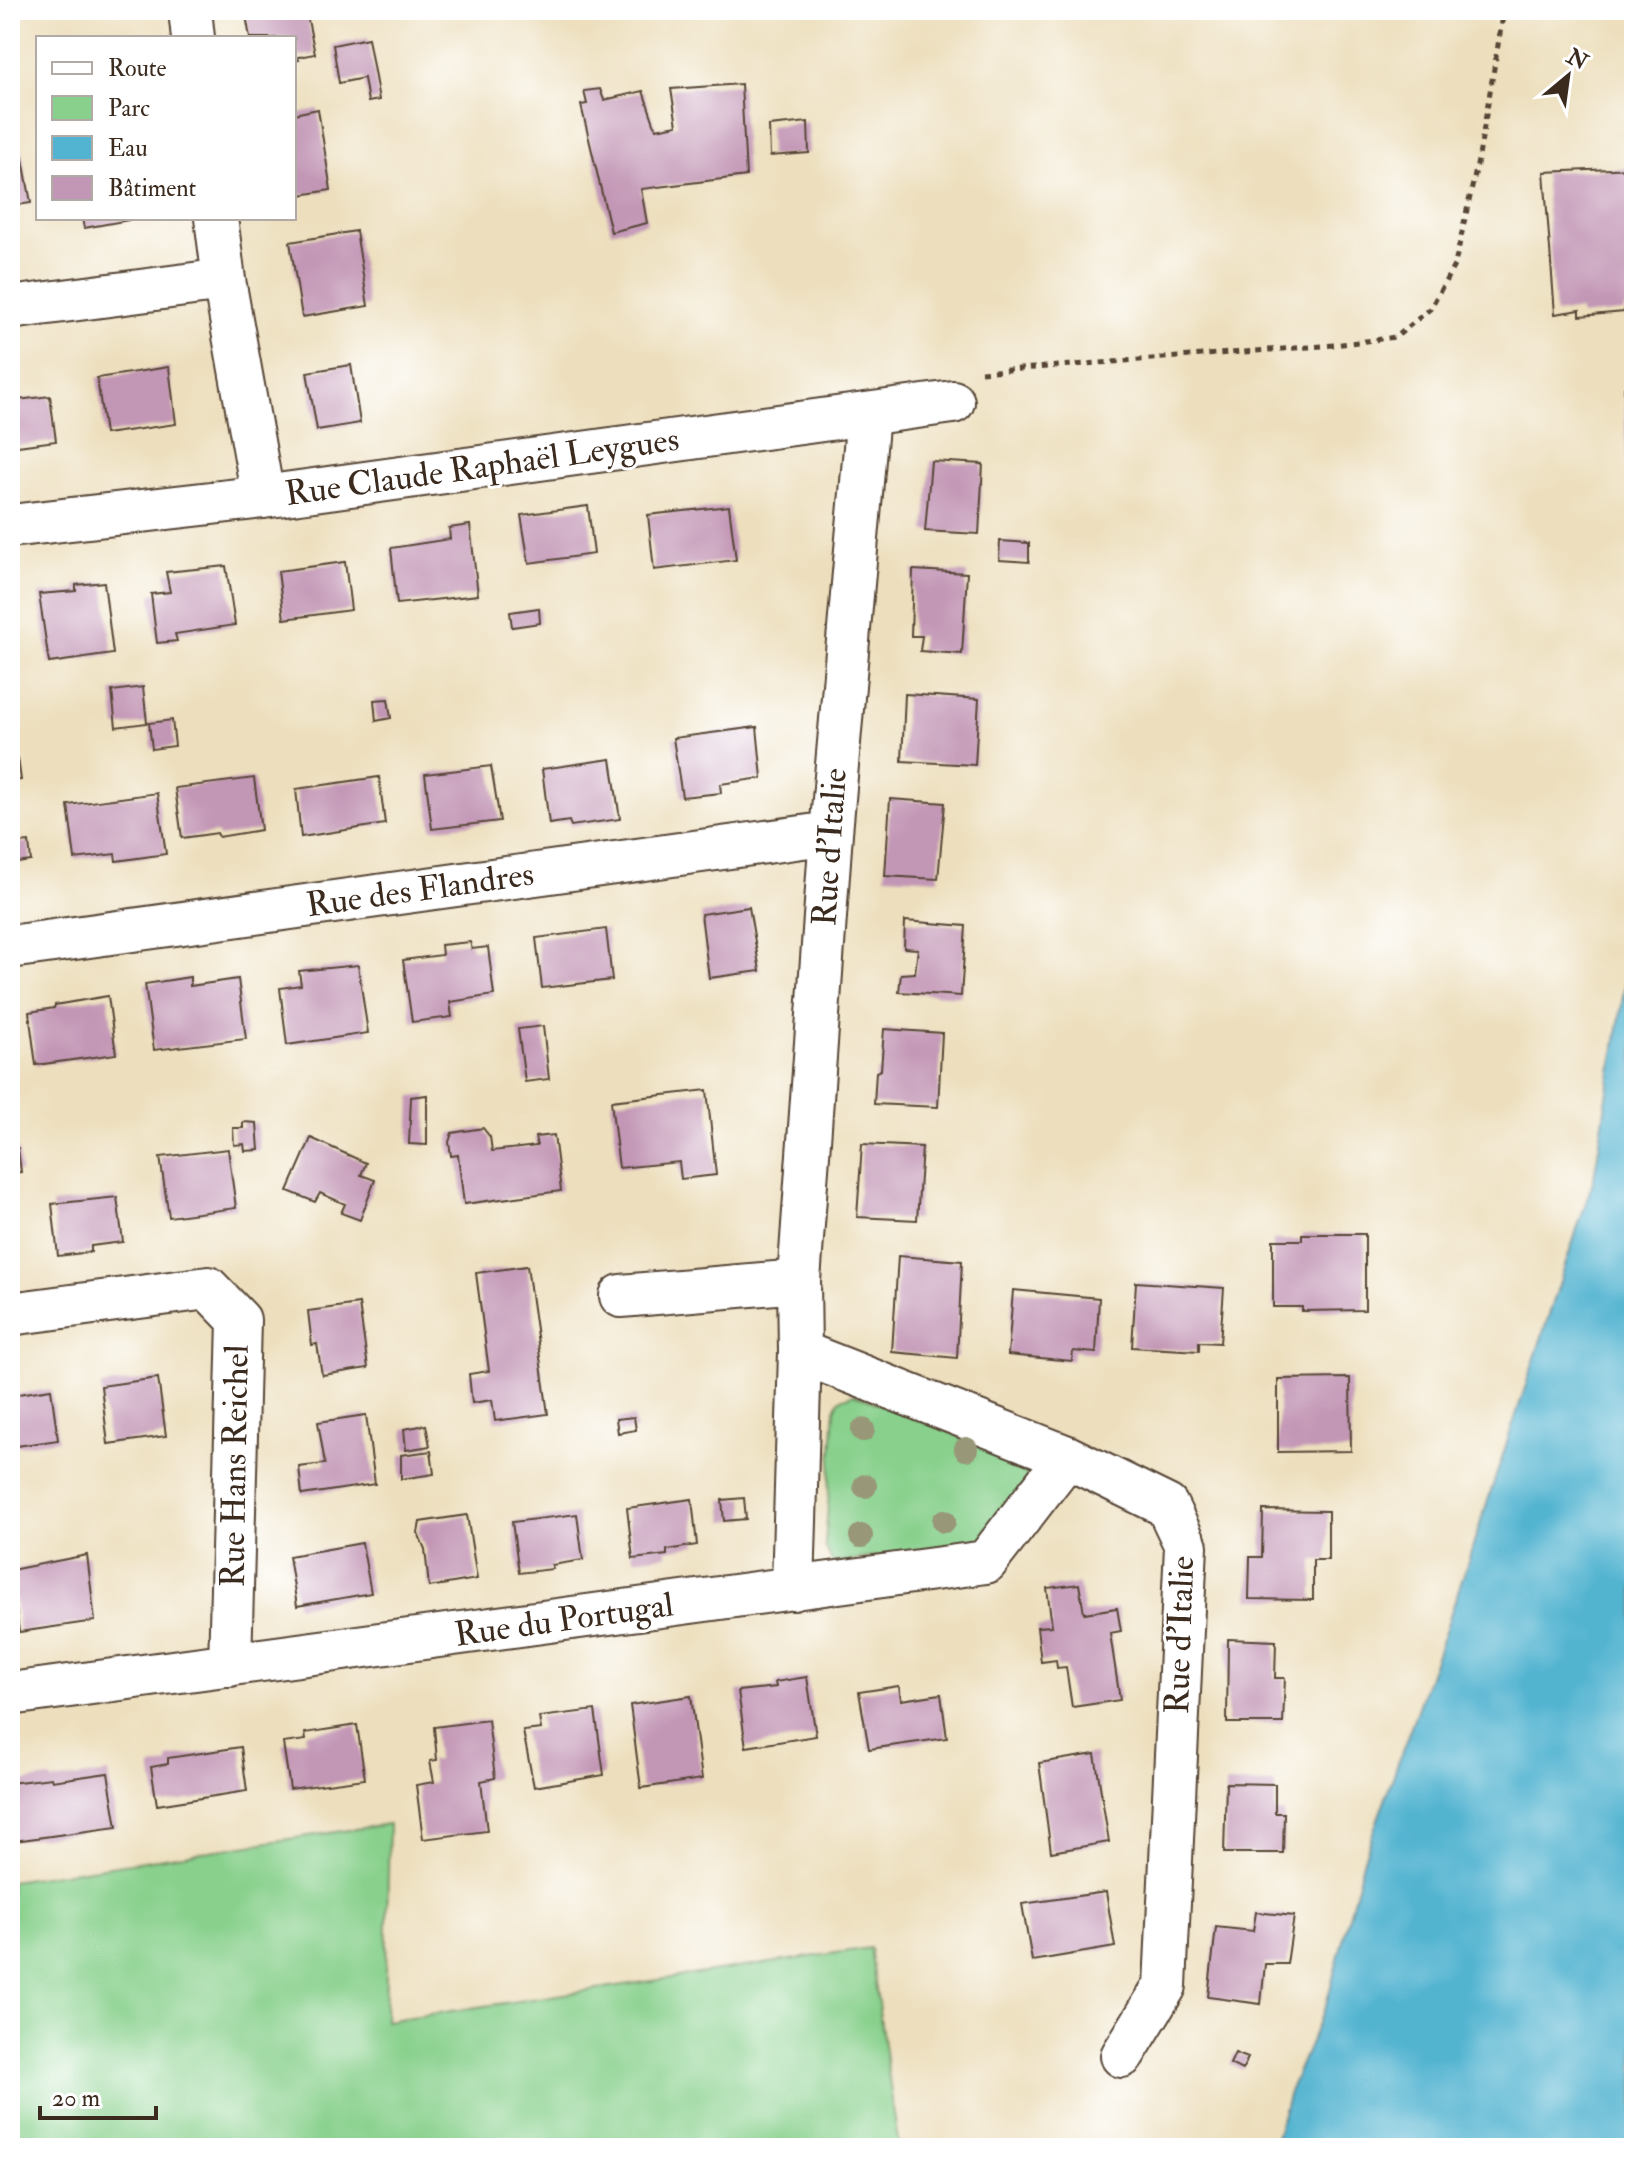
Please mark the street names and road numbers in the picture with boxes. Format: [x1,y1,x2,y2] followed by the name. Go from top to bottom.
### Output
[282,418,682,516] street label: Rue Claude Raphaël Leygues
[803,766,857,928] street label: Rue d'Italie
[303,853,537,927] street label: Rue des Flandres
[211,1344,259,1588] street label: Rue Hans Reichel
[1156,1555,1204,1715] street label: Rue d'Italie
[452,1583,676,1657] street label: Rue du Portugal

